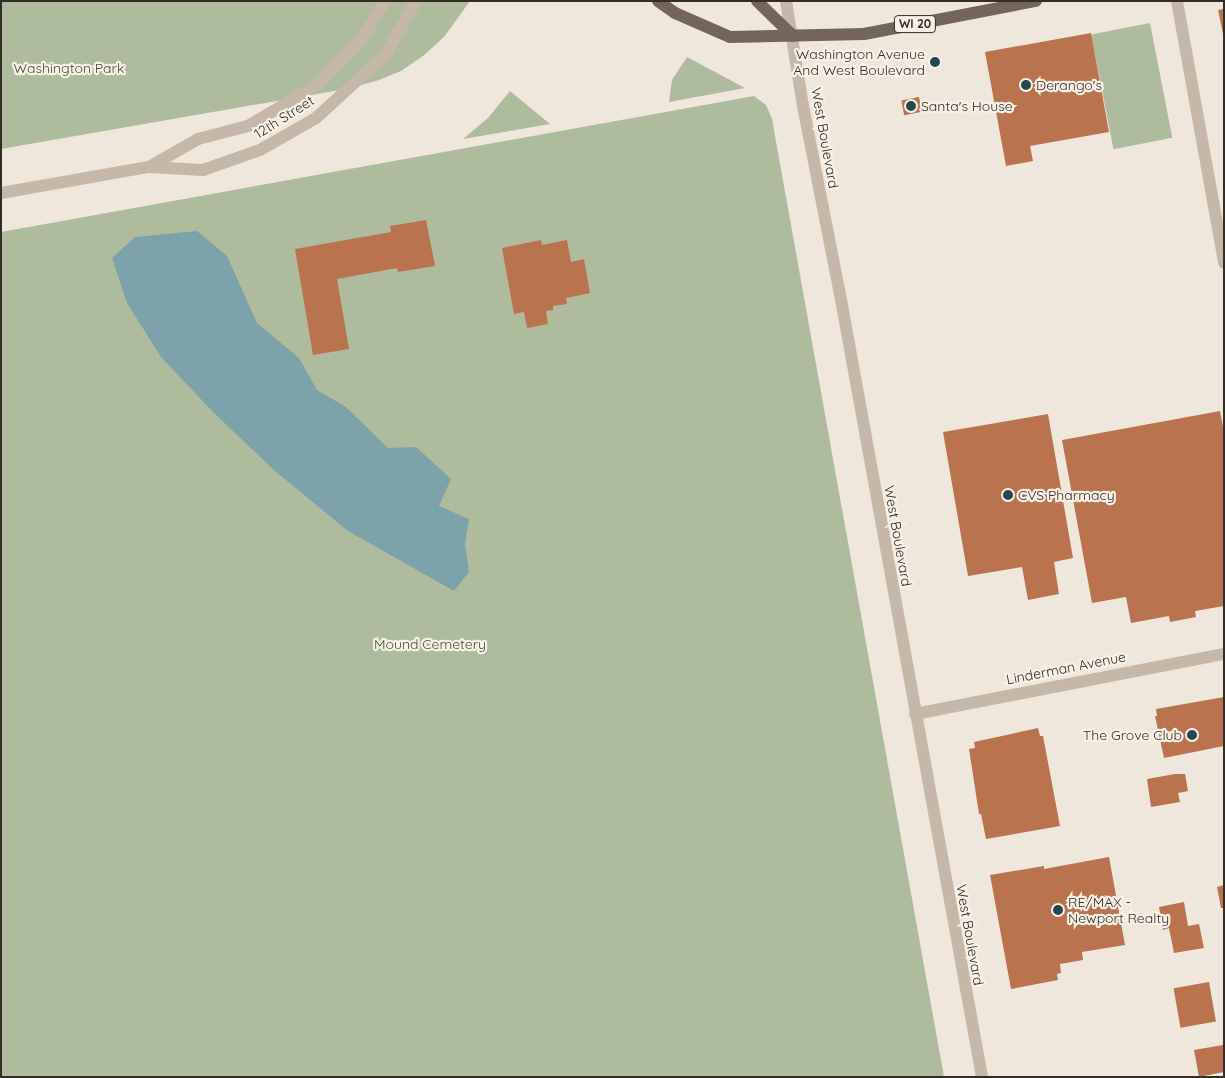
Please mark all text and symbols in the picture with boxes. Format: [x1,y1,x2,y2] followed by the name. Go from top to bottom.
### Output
[894,14,936,34] road number: WI 20
[793,46,925,78] place label: Washington Avenue And West Boulevard
[929,56,941,68] marker: Washington Avenue And West Boulevard
[14,60,124,76] park label: Washington Park
[1036,77,1102,93] place label: Derango's
[1020,79,1032,91] marker: Derango's
[808,86,842,190] street label: West Boulevard
[251,92,317,142] street label: 12th Street
[921,98,1013,114] place label: Santa's House
[905,100,917,112] marker: Santa's House
[881,484,915,588] street label: West Boulevard
[1018,487,1115,503] place label: CVS Pharmacy
[1002,489,1014,501] marker: CVS Pharmacy
[374,636,486,652] park label: Mound Cemetery
[1005,648,1127,688] street label: Linderman Avenue
[1083,727,1182,743] place label: The Grove Club
[1186,729,1198,741] marker: The Grove Club
[953,883,987,987] street label: West Boulevard
[1068,894,1169,926] place label: RE/MAX - Newport Realty
[1052,904,1064,916] marker: RE/MAX - Newport Realty

